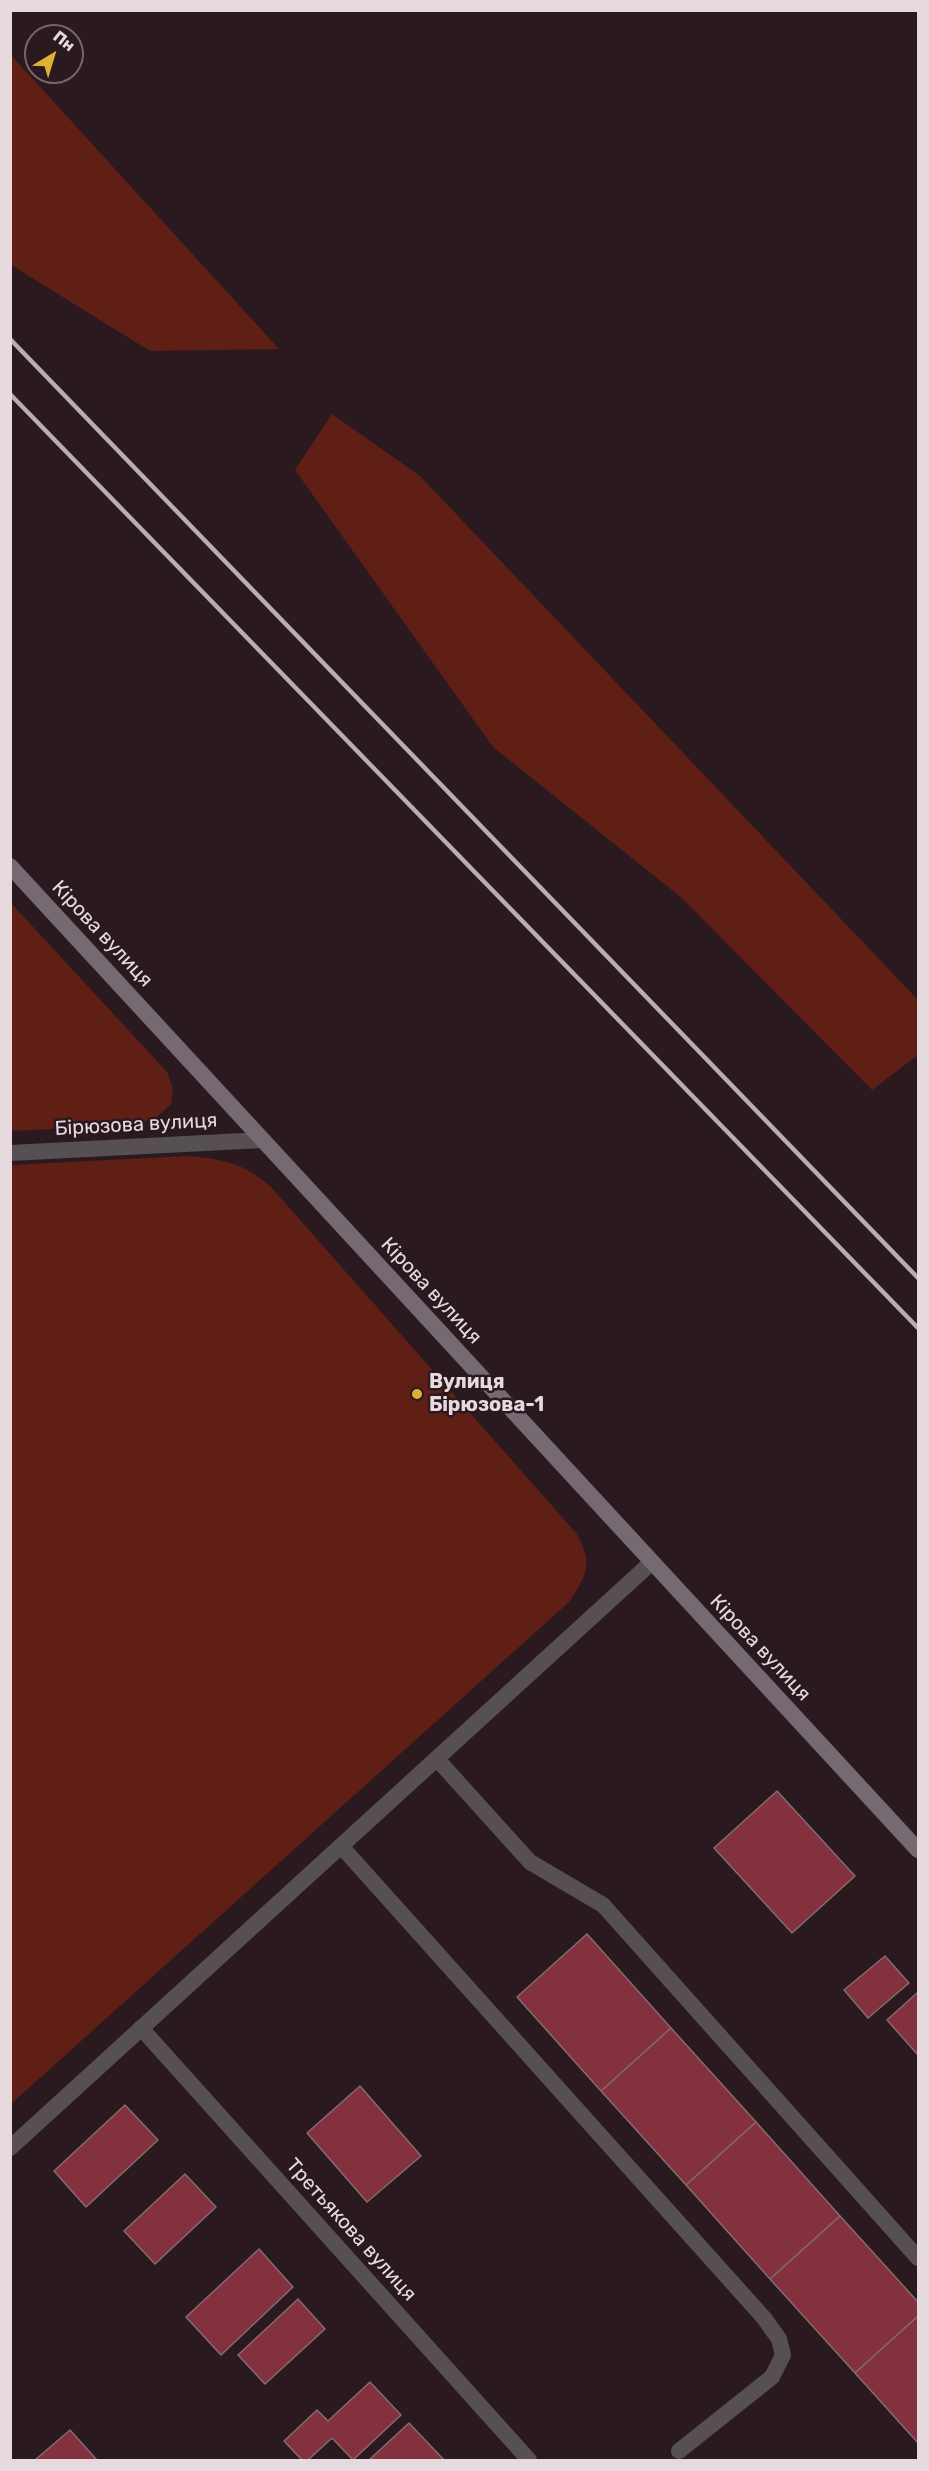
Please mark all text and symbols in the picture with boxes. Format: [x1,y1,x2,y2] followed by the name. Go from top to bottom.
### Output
[24,24,84,84] north arrow
[50,27,79,55] text: Пн
[47,876,157,992] street label: Кірова вулиця
[54,1109,218,1141] street label: Бірюзова вулиця
[376,1233,486,1349] street label: Кірова вулиця
[429,1370,544,1417] place label: Вулиця Бірюзова-1
[410,1387,424,1401] marker: Вулиця Бірюзова-1
[705,1590,815,1706] street label: Кірова вулиця
[281,2154,421,2306] street label: Третьякова вулиця

